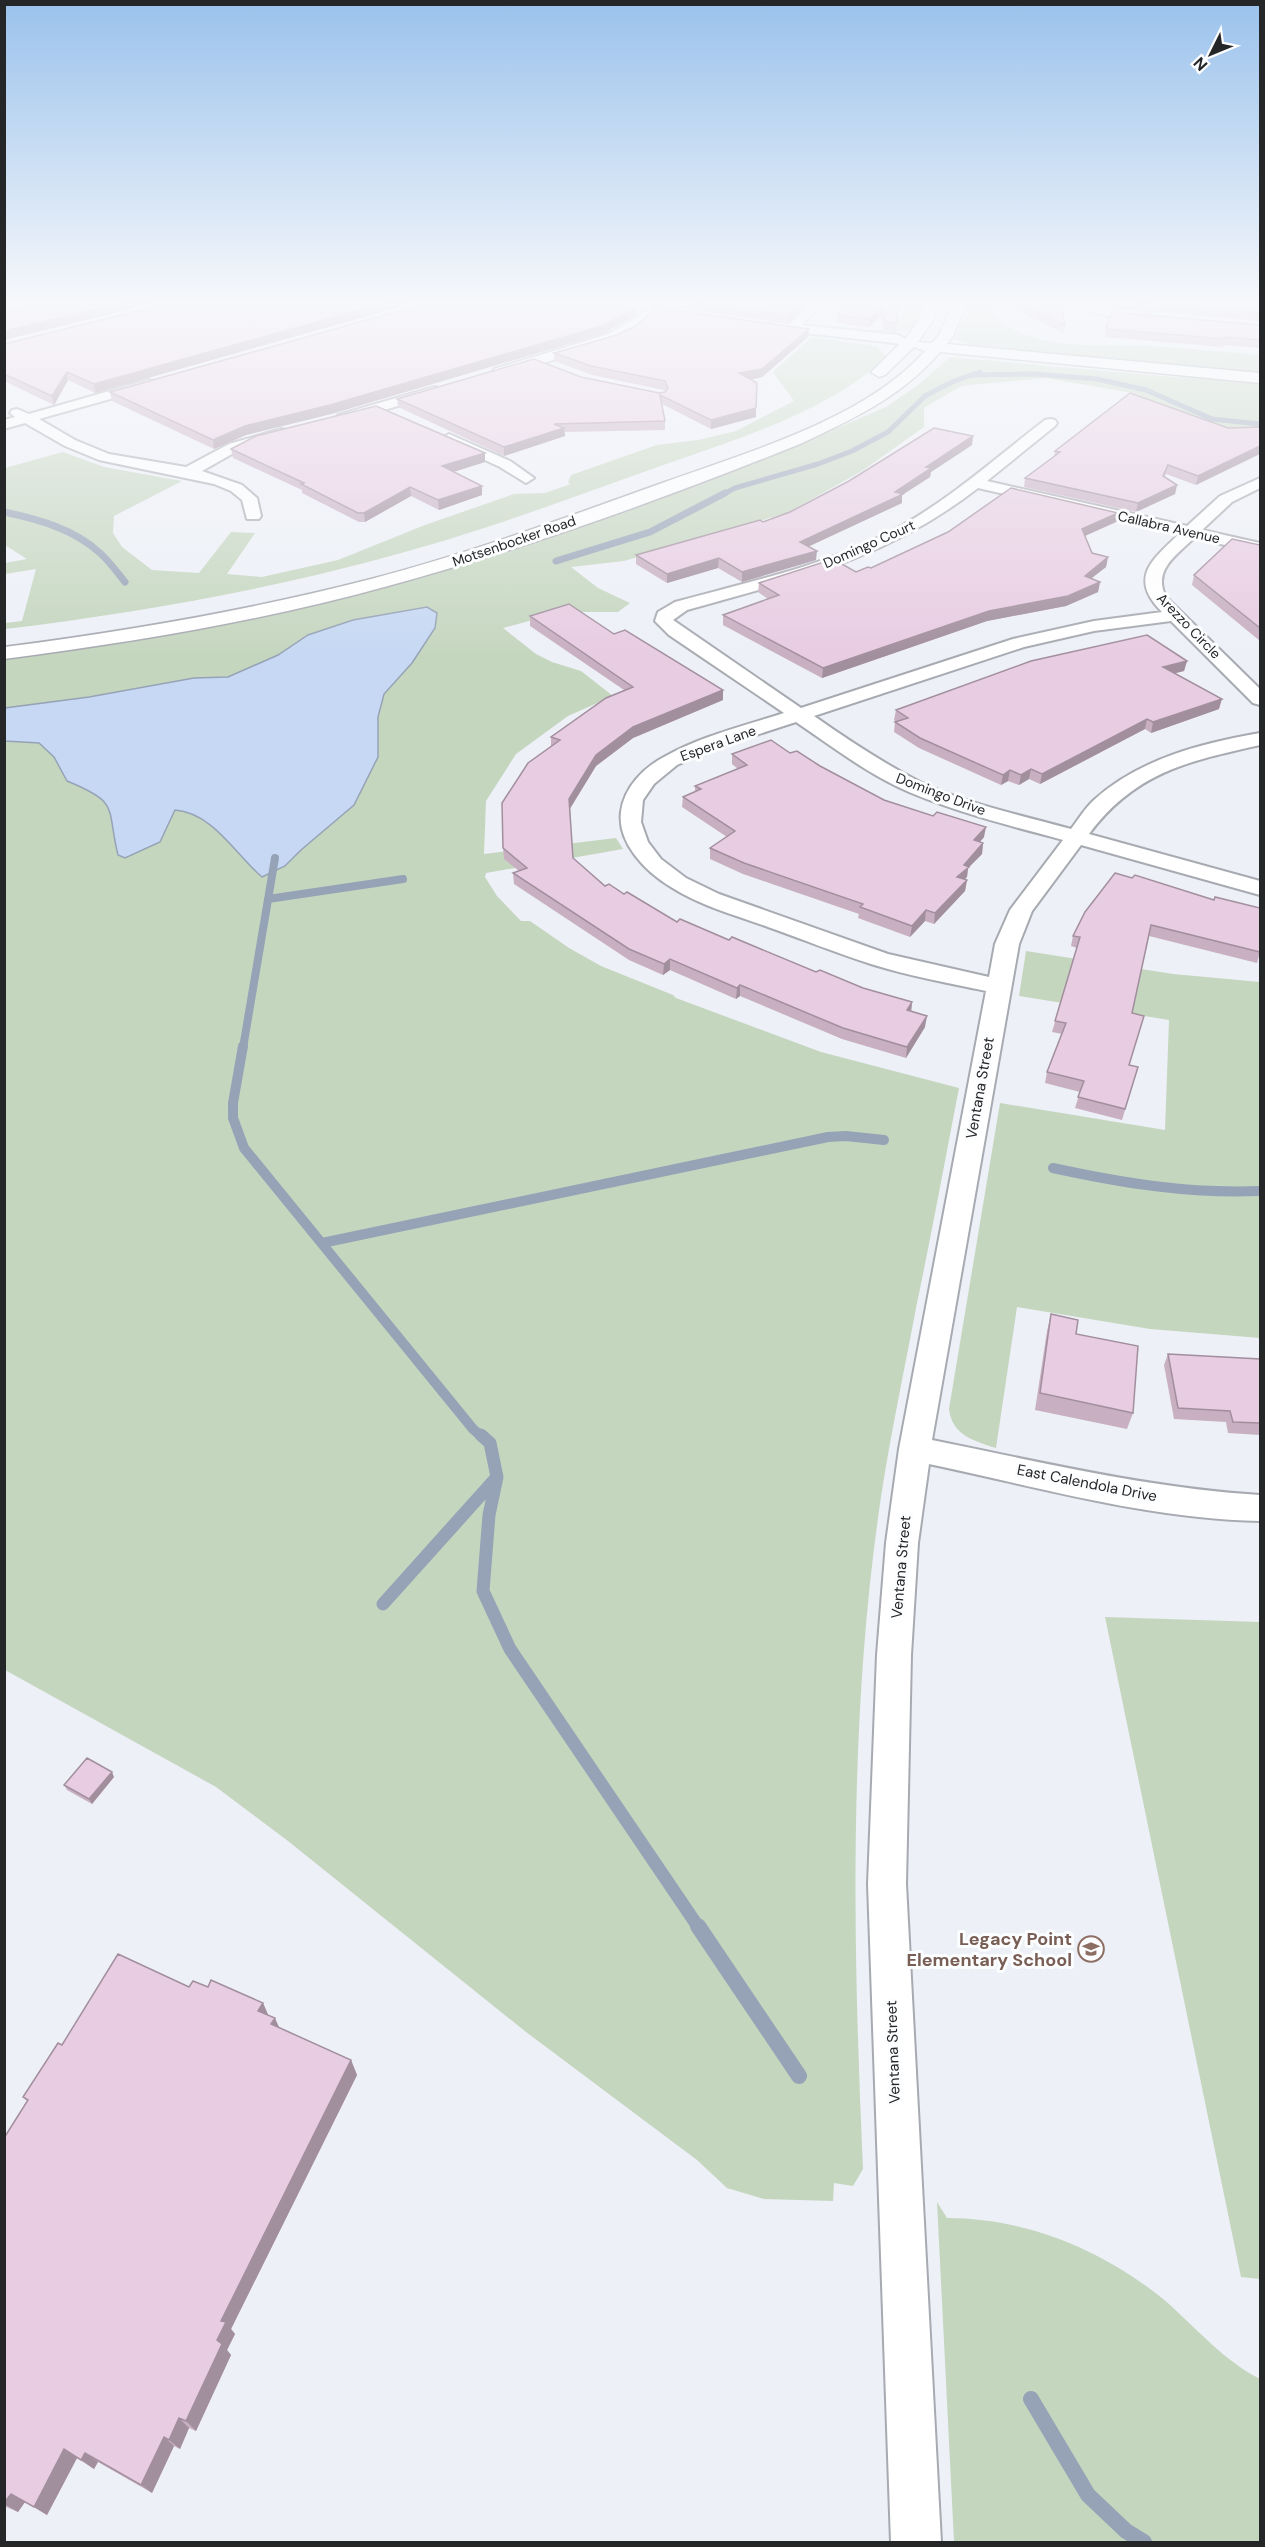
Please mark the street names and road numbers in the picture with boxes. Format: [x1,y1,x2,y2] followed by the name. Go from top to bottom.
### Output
[1116,506,1222,548] street label: Callabra Avenue
[450,511,578,571] street label: Motsenbocker Road
[820,516,918,572] street label: Domingo Court
[1153,589,1225,663] street label: Arezzo Circle
[678,721,758,765] street label: Espera Lane
[894,769,988,819] street label: Domingo Drive
[961,1035,999,1141] street label: Ventana Street
[1015,1460,1159,1506] street label: East Calendola Drive
[887,1514,915,1619] street label: Ventana Street
[881,2000,905,2104] street label: Ventana Street

